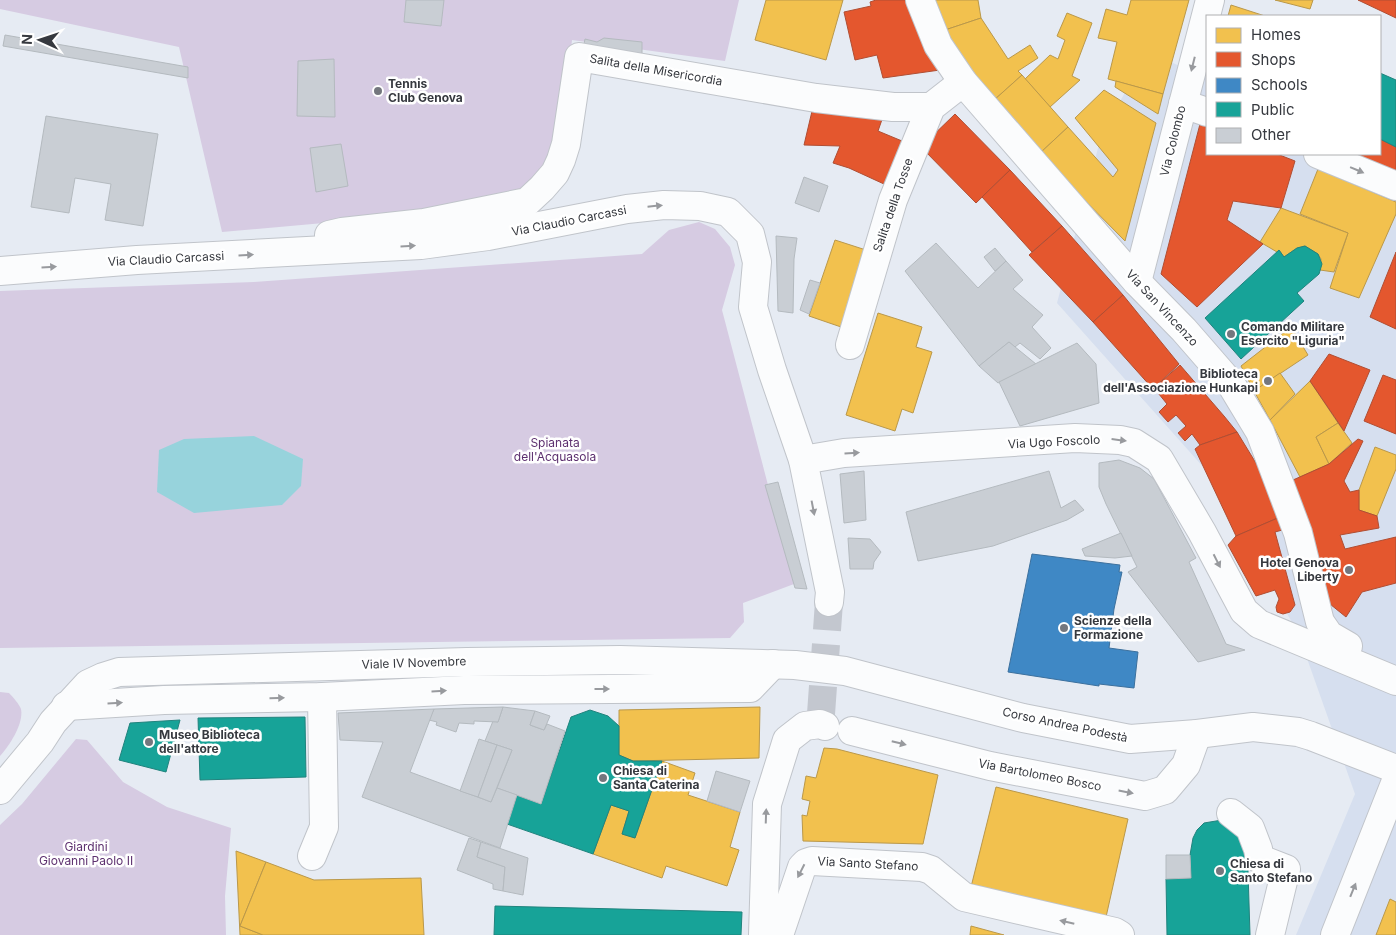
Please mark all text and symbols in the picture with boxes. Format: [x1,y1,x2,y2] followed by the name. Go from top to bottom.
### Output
[15,15,65,65] north arrow
[1206,15,1381,155] legend
[1251,25,1301,44] text: Homes
[18,34,35,45] text: N
[588,50,724,89] street label: Salita della Misericordia
[1251,50,1296,69] text: Shops
[1189,57,1197,72] one-way arrow
[1251,75,1308,94] text: Schools
[388,76,463,105] place label: Tennis Club Genova
[372,85,384,97] marker: Tennis Club Genova
[1251,100,1294,119] text: Public
[1156,104,1189,178] street label: Via Colombo
[1251,125,1291,144] text: Other
[869,156,916,254] street label: Salita della Tosse
[1350,166,1365,174] one-way arrow
[510,202,628,239] street label: Via Claudio Carcassi
[647,202,663,210] one-way arrow
[400,241,416,249] one-way arrow
[107,248,225,269] street label: Via Claudio Carcassi
[238,250,254,258] one-way arrow
[41,263,57,271] one-way arrow
[1123,266,1202,349] street label: Via San Vincenzo
[1241,319,1345,348] place label: Comando Militare Esercito "Liguria"
[1225,328,1237,340] marker: Comando Militare Esercito "Liguria"
[1103,366,1258,395] place label: Biblioteca dell'Associazione Hunkapi
[1262,375,1274,387] marker: Biblioteca dell'Associazione Hunkapi
[1007,432,1101,451] street label: Via Ugo Foscolo
[514,435,596,464] park label: Spianata dell'Acquasola
[1111,436,1127,444] one-way arrow
[844,448,860,456] one-way arrow
[809,500,817,515] one-way arrow
[1213,554,1221,568] one-way arrow
[1260,555,1340,584] place label: Hotel Genova Liberty
[1343,564,1355,576] marker: Hotel Genova Liberty
[1074,613,1152,642] place label: Scienze della Formazione
[1058,622,1070,634] marker: Scienze della Formazione
[361,653,467,672] street label: Viale IV Novembre
[594,685,610,693] one-way arrow
[432,686,448,694] one-way arrow
[269,693,285,701] one-way arrow
[107,698,123,706] one-way arrow
[1001,704,1129,745] street label: Corso Andrea Podestà
[159,727,260,756] place label: Museo Biblioteca dell'attore
[143,736,155,748] marker: Museo Biblioteca dell'attore
[892,739,907,747] one-way arrow
[977,755,1103,794] street label: Via Bartolomeo Bosco
[613,763,700,792] place label: Chiesa di Santa Caterina
[597,772,609,784] marker: Chiesa di Santa Caterina
[1119,789,1135,797] one-way arrow
[763,808,771,824] one-way arrow
[39,839,133,868] park label: Giardini Giovanni Paolo II
[817,853,919,874] street label: Via Santo Stefano
[1230,856,1312,885] place label: Chiesa di Santo Stefano
[797,864,805,879] one-way arrow
[1214,865,1226,877] marker: Chiesa di Santo Stefano
[1349,882,1357,897] one-way arrow
[1060,918,1075,926] one-way arrow

